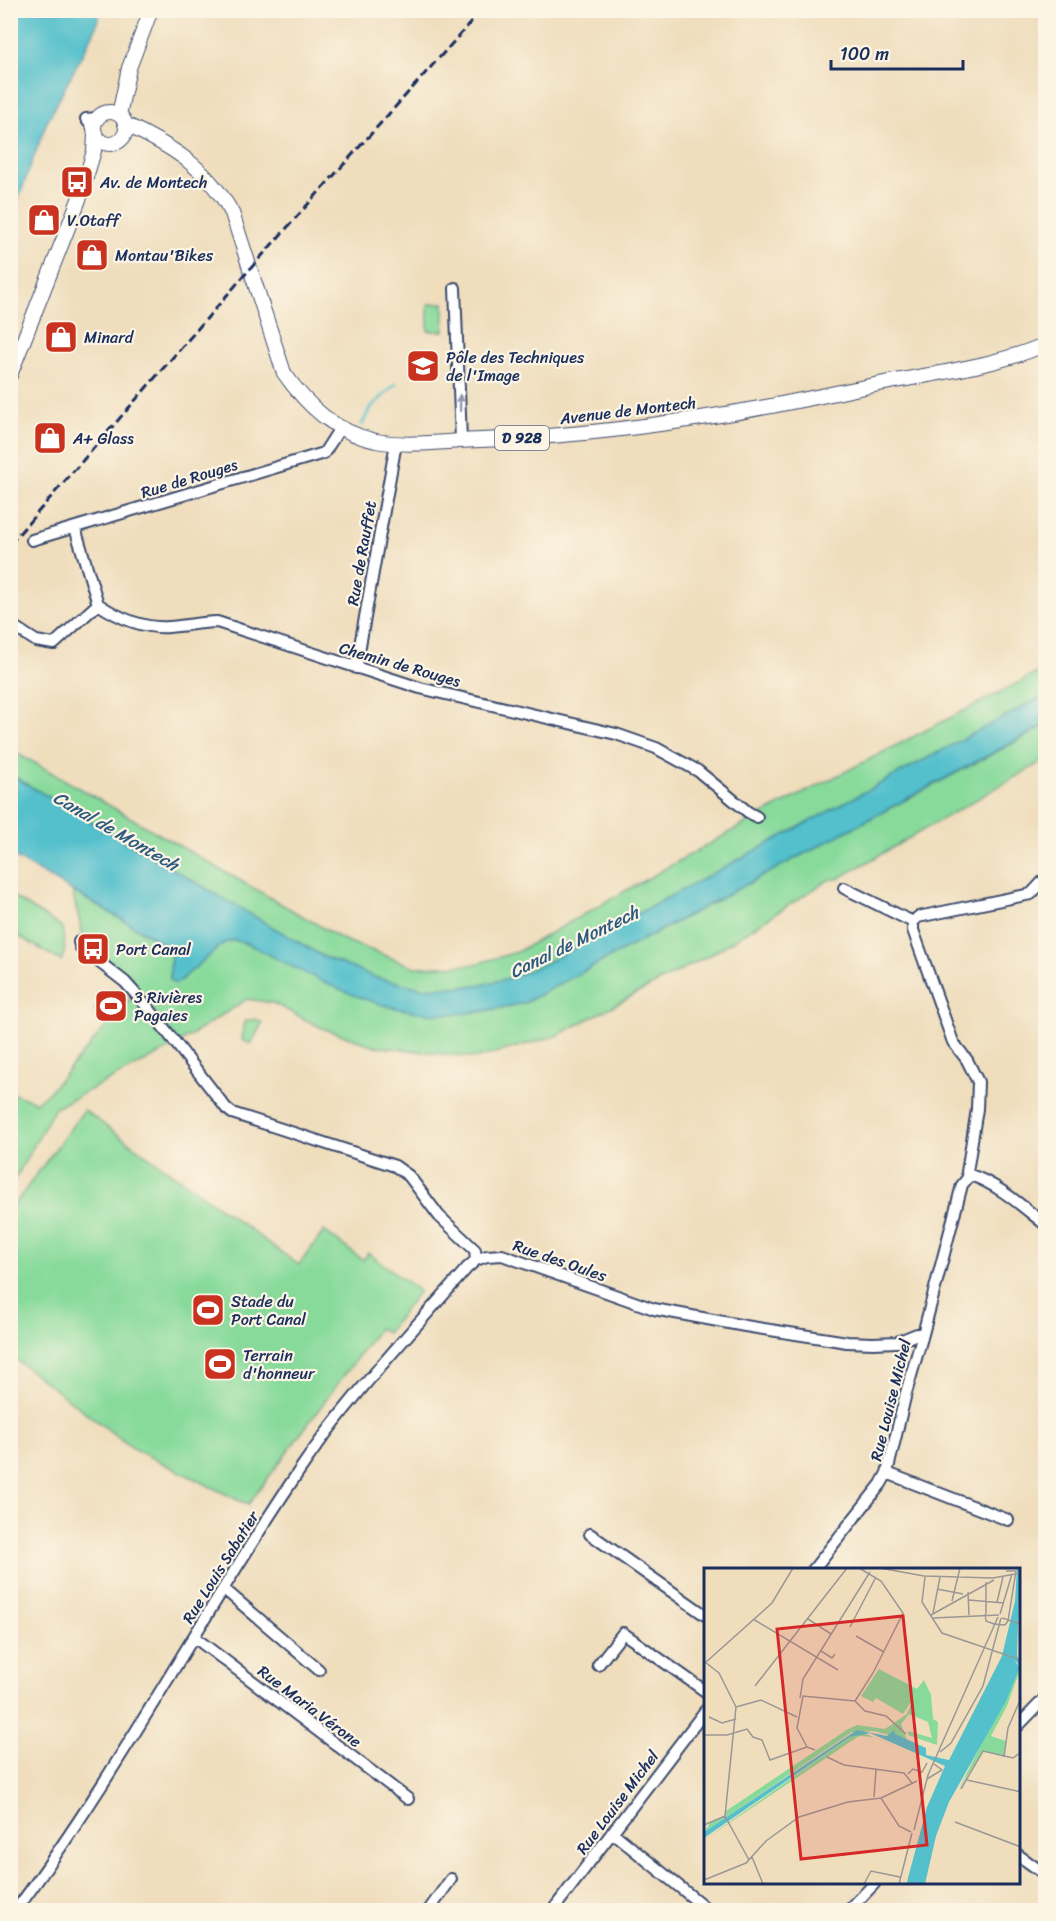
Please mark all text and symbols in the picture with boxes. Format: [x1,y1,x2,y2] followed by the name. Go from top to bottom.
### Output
[831,33,963,71] scale bar
[840,38,889,70] text: 100 m
[59,164,95,200] bus stop icon: Av. de Montech
[99,168,207,197] place label: Av. de Montech
[26,202,62,238] shop icon: V.Otaff
[67,206,122,235] place label: V.Otaff
[74,237,110,273] shop icon: Montau'Bikes
[115,241,214,270] place label: Montau'Bikes
[43,319,79,355] shop icon: Minard
[84,323,135,352] place label: Minard
[446,343,585,390] place label: Pôle des Techniques de l'Image
[405,348,441,384] school or university icon: Pôle des Techniques de l'Image
[557,388,698,433] street label: Avenue de Montech
[455,393,464,412] one-way arrow
[32,420,68,456] shop icon: A+ Glass
[72,424,134,453] place label: A+ Glass
[495,426,549,450] road number: D 928
[137,450,241,507] street label: Rue de Rouges
[338,498,385,608] street label: Rue de Rauffet
[336,633,464,696] street label: Chemin de Rouges
[47,782,186,881] water label: Canal de Montech
[504,896,646,987] water label: Canal de Montech
[75,931,111,967] bus stop icon: Port Canal
[116,935,191,964] place label: Port Canal
[134,983,202,1030] place label: 3 Rivières Pagaies
[93,988,129,1024] sports icon: 3 Rivières Pagaies
[509,1231,611,1290] street label: Rue des Oules
[231,1287,306,1334] place label: Stade du Port Canal
[190,1292,226,1328] sports icon: Stade du Port Canal
[861,1336,920,1464] street label: Rue Louise Michel
[243,1341,316,1388] place label: Terrain d'honneur
[202,1346,238,1382] sports icon: Terrain d'honneur
[174,1504,268,1630] street label: Rue Louis Sabatier
[704,1568,1020,1885] inset map
[251,1657,368,1755] street label: Rue Maria Vérone
[568,1743,667,1861] street label: Rue Louise Michel

